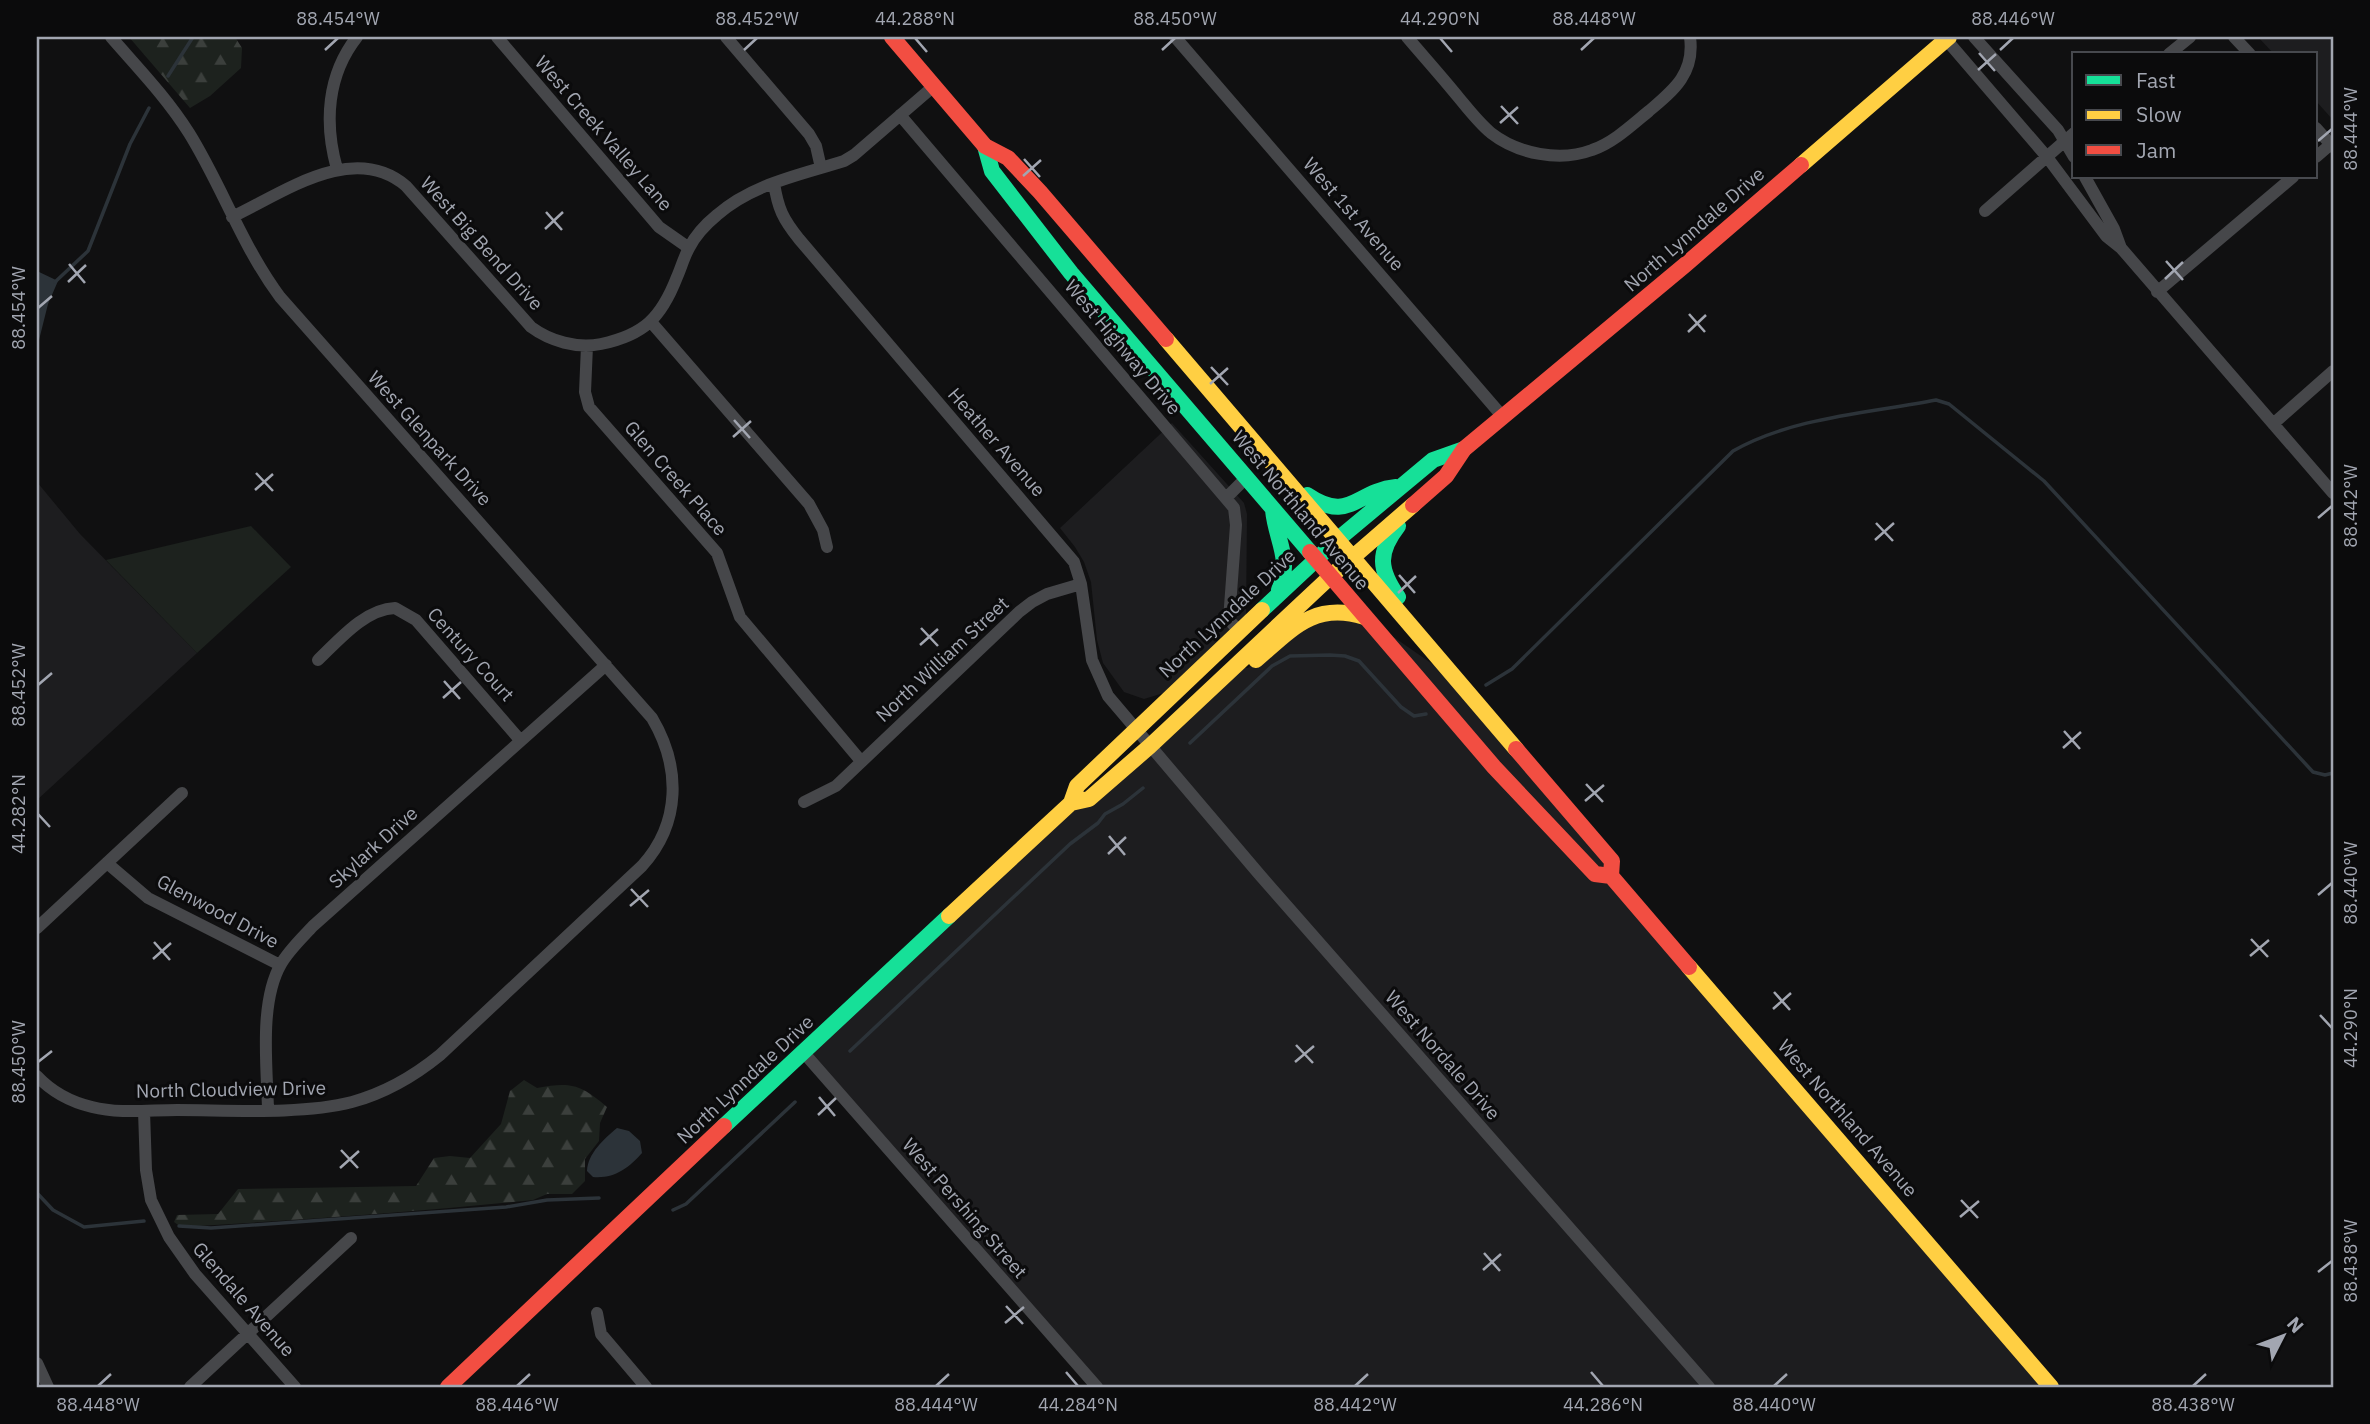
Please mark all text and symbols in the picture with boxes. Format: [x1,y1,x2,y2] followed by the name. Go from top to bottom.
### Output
[296,7,380,30] text: 88.454°W
[715,7,799,30] text: 88.452°W
[875,7,955,30] text: 44.288°N
[1133,7,1217,30] text: 88.450°W
[1400,7,1480,30] text: 44.290°N
[1552,7,1636,30] text: 88.448°W
[1971,7,2055,30] text: 88.446°W
[530,50,678,216] street label: West Creek Valley Lane
[2072,52,2318,178] legend
[2136,66,2176,94] text: Fast
[2339,87,2362,171] text: 88.444°W
[2136,100,2182,128] text: Slow
[2136,136,2176,164] text: Jam
[1298,152,1410,276] street label: West 1st Avenue
[1619,161,1769,297] street label: North Lynndale Drive
[415,171,549,315] street label: West Big Bend Drive
[7,266,30,350] text: 88.454°W
[1060,275,1186,419] street label: West Highway Drive
[363,365,497,511] street label: West Glenpark Drive
[943,383,1051,501] street label: Heather Avenue
[619,415,733,541] street label: Glen Creek Place
[1227,425,1375,595] street label: West Northland Avenue
[2339,464,2362,548] text: 88.442°W
[1154,543,1300,683] street label: North Lynndale Drive
[871,591,1013,727] street label: North William Street
[422,602,520,706] street label: Century Court
[7,643,30,727] text: 88.452°W
[7,774,30,854] text: 44.282°N
[324,801,422,893] street label: Skylark Drive
[2339,841,2362,925] text: 88.440°W
[153,869,283,953] street label: Glenwood Drive
[1380,985,1506,1125] street label: West Nordale Drive
[2339,988,2362,1068] text: 44.290°N
[672,1009,818,1149] street label: North Lynndale Drive
[7,1020,30,1104] text: 88.450°W
[1773,1034,1923,1202] street label: West Northland Avenue
[136,1075,326,1103] street label: North Cloudview Drive
[898,1133,1032,1283] street label: West Pershing Street
[2339,1219,2362,1303] text: 88.438°W
[188,1237,300,1361] street label: Glendale Avenue
[2248,1302,2318,1372] north arrow
[2282,1311,2309,1338] text: N
[56,1393,140,1416] text: 88.448°W
[475,1393,559,1416] text: 88.446°W
[894,1393,978,1416] text: 88.444°W
[1038,1393,1118,1416] text: 44.284°N
[1313,1393,1397,1416] text: 88.442°W
[1563,1393,1643,1416] text: 44.286°N
[1732,1393,1816,1416] text: 88.440°W
[2151,1393,2235,1416] text: 88.438°W

